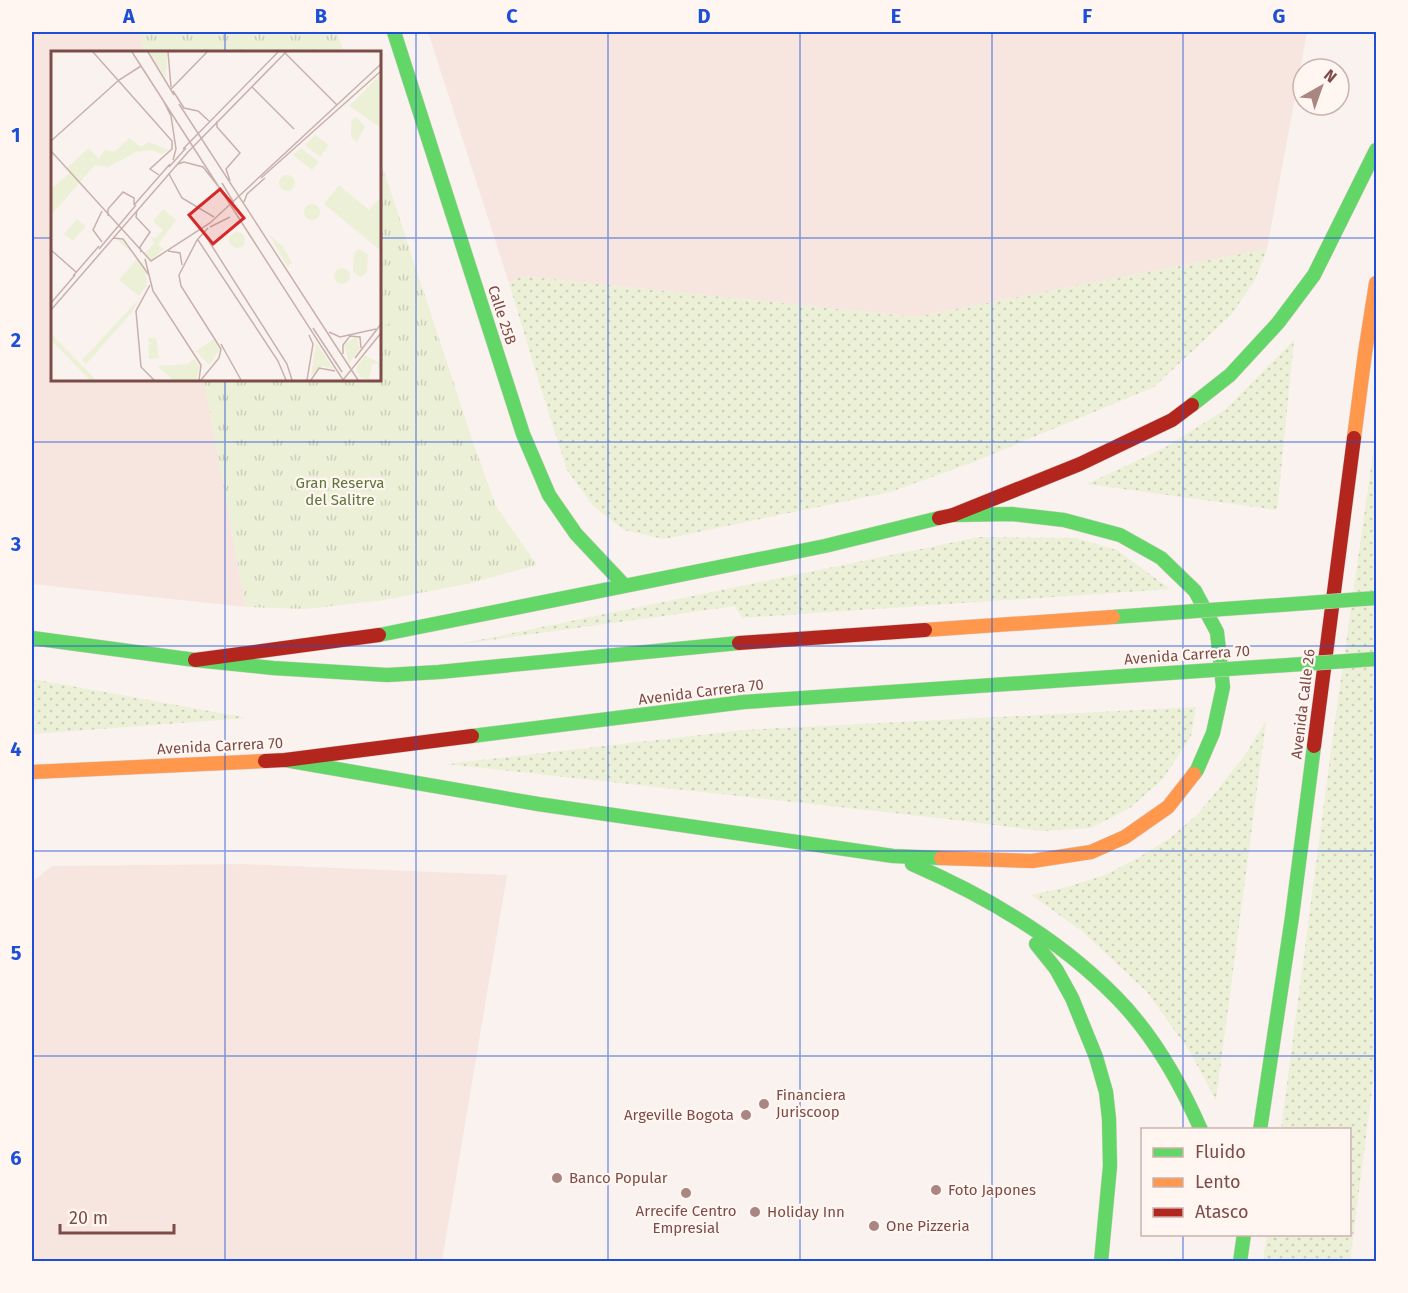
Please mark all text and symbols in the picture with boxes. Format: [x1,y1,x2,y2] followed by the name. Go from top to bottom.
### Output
[122,4,136,28] text: A
[315,4,327,28] text: B
[506,4,518,28] text: C
[697,4,711,28] text: D
[891,4,901,28] text: E
[1082,4,1092,28] text: F
[1273,4,1285,28] text: G
[51,51,381,381] inset map
[1291,57,1351,117] north arrow
[1320,65,1340,87] text: N
[11,123,21,147] text: 1
[484,283,520,347] street label: Calle 25B
[11,328,21,352] text: 2
[296,474,384,509] park label: Gran Reserva del Salitre
[10,532,21,556] text: 3
[1123,642,1251,668] street label: Avenida Carrera 70
[1287,648,1319,760] street label: Avenida Calle 26
[637,675,765,709] street label: Avenida Carrera 70
[157,734,283,758] street label: Avenida Carrera 70
[10,737,22,761] text: 4
[11,941,22,965] text: 5
[776,1086,846,1121] place label: Financiera Juriscoop
[757,1097,771,1111] marker: Financiera Juriscoop
[624,1106,734,1124] place label: Argeville Bogota
[739,1108,753,1122] marker: Argeville Bogota
[1141,1128,1351,1236] legend
[1195,1141,1246,1163] text: Fluido
[10,1146,22,1170] text: 6
[569,1169,668,1187] place label: Banco Popular
[550,1171,564,1185] marker: Banco Popular
[1195,1171,1241,1193] text: Lento
[948,1181,1036,1199] place label: Foto Japones
[929,1183,943,1197] marker: Foto Japones
[679,1186,693,1200] marker: Arrecife Centro Empresial
[60,1197,174,1235] scale bar
[1195,1201,1248,1223] text: Atasco
[636,1202,736,1237] place label: Arrecife Centro Empresial
[767,1203,845,1221] place label: Holiday Inn
[748,1205,762,1219] marker: Holiday Inn
[69,1207,108,1229] text: 20 m
[886,1217,970,1235] place label: One Pizzeria
[867,1219,881,1233] marker: One Pizzeria

